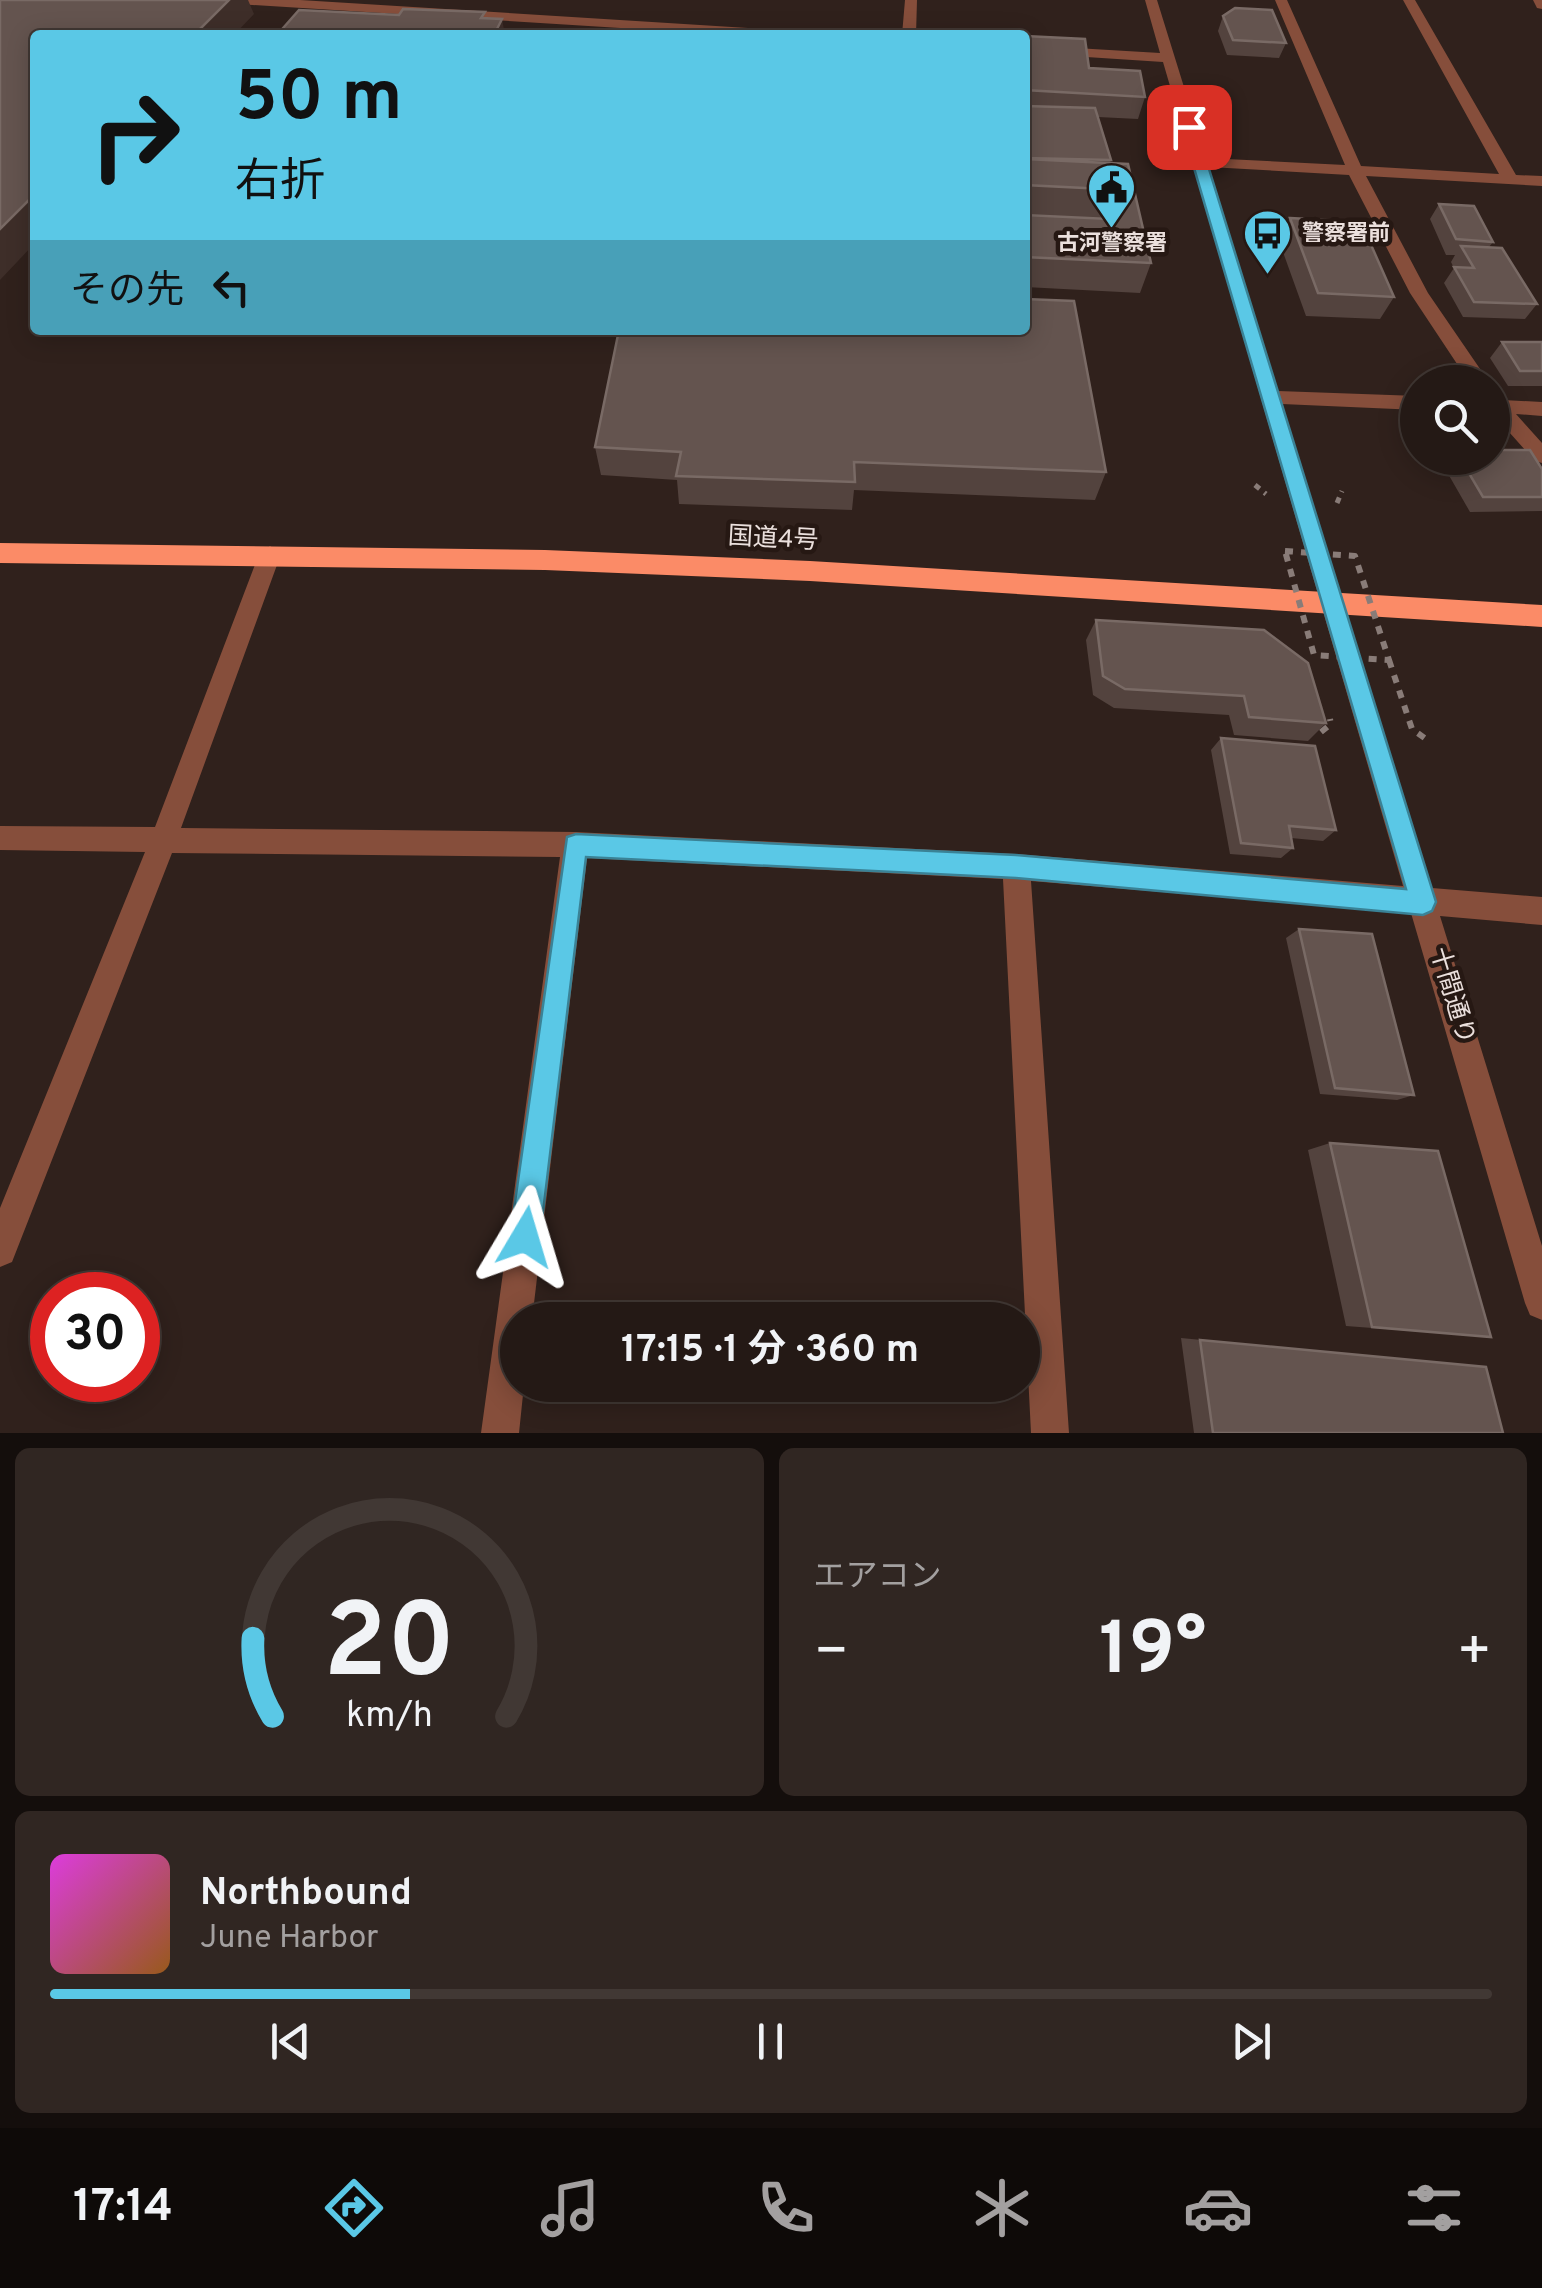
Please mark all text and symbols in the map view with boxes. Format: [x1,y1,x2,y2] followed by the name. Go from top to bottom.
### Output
[235,56,402,145] text: 50 m
[70,70,200,200] icon: right
[1147,85,1232,170] pin
[1162,100,1217,155] icon: arrive
[235,155,325,212] text: 右折
[1086,162,1138,230] public building icon: 古河警察署
[1241,208,1293,276] bus stop icon: 警察署前
[1302,221,1390,248] place label: 警察署前
[1057,231,1167,258] place label: 古河警察署
[204,260,259,315] icon: left
[70,268,184,317] text: その先
[1400,365,1510,475] map controls
[1400,365,1510,475] button: search
[727,522,819,558] street label: 国道4号
[1421,943,1481,1049] street label: 十間通り
[473,1185,577,1289] position arrow
[30,1272,160,1402] speed limit sign: 30
[621,1327,919,1376] text: 17:15 · 1 分 · 360 m
[814,1558,942,1598] text: エアコン
[323,1582,455,1714] text: 20
[1099,1606,1206,1701] text: 19°
[814,1619,849,1689] text: −
[1457,1619,1492,1689] text: +
[346,1694,433,1740] text: km/h
[200,1870,412,1919] text: Northbound
[200,1919,379,1959] text: June Harbor
[263,2014,318,2069] icon: previous
[743,2014,798,2069] icon: pause
[1224,2014,1279,2069] icon: next
[319,2173,389,2243] icon: directions
[535,2173,605,2243] icon: music
[751,2173,821,2243] icon: phone
[967,2173,1037,2243] icon: climate
[1183,2173,1253,2243] icon: car
[1399,2173,1469,2243] icon: filters
[73,2180,173,2237] text: 17:14

